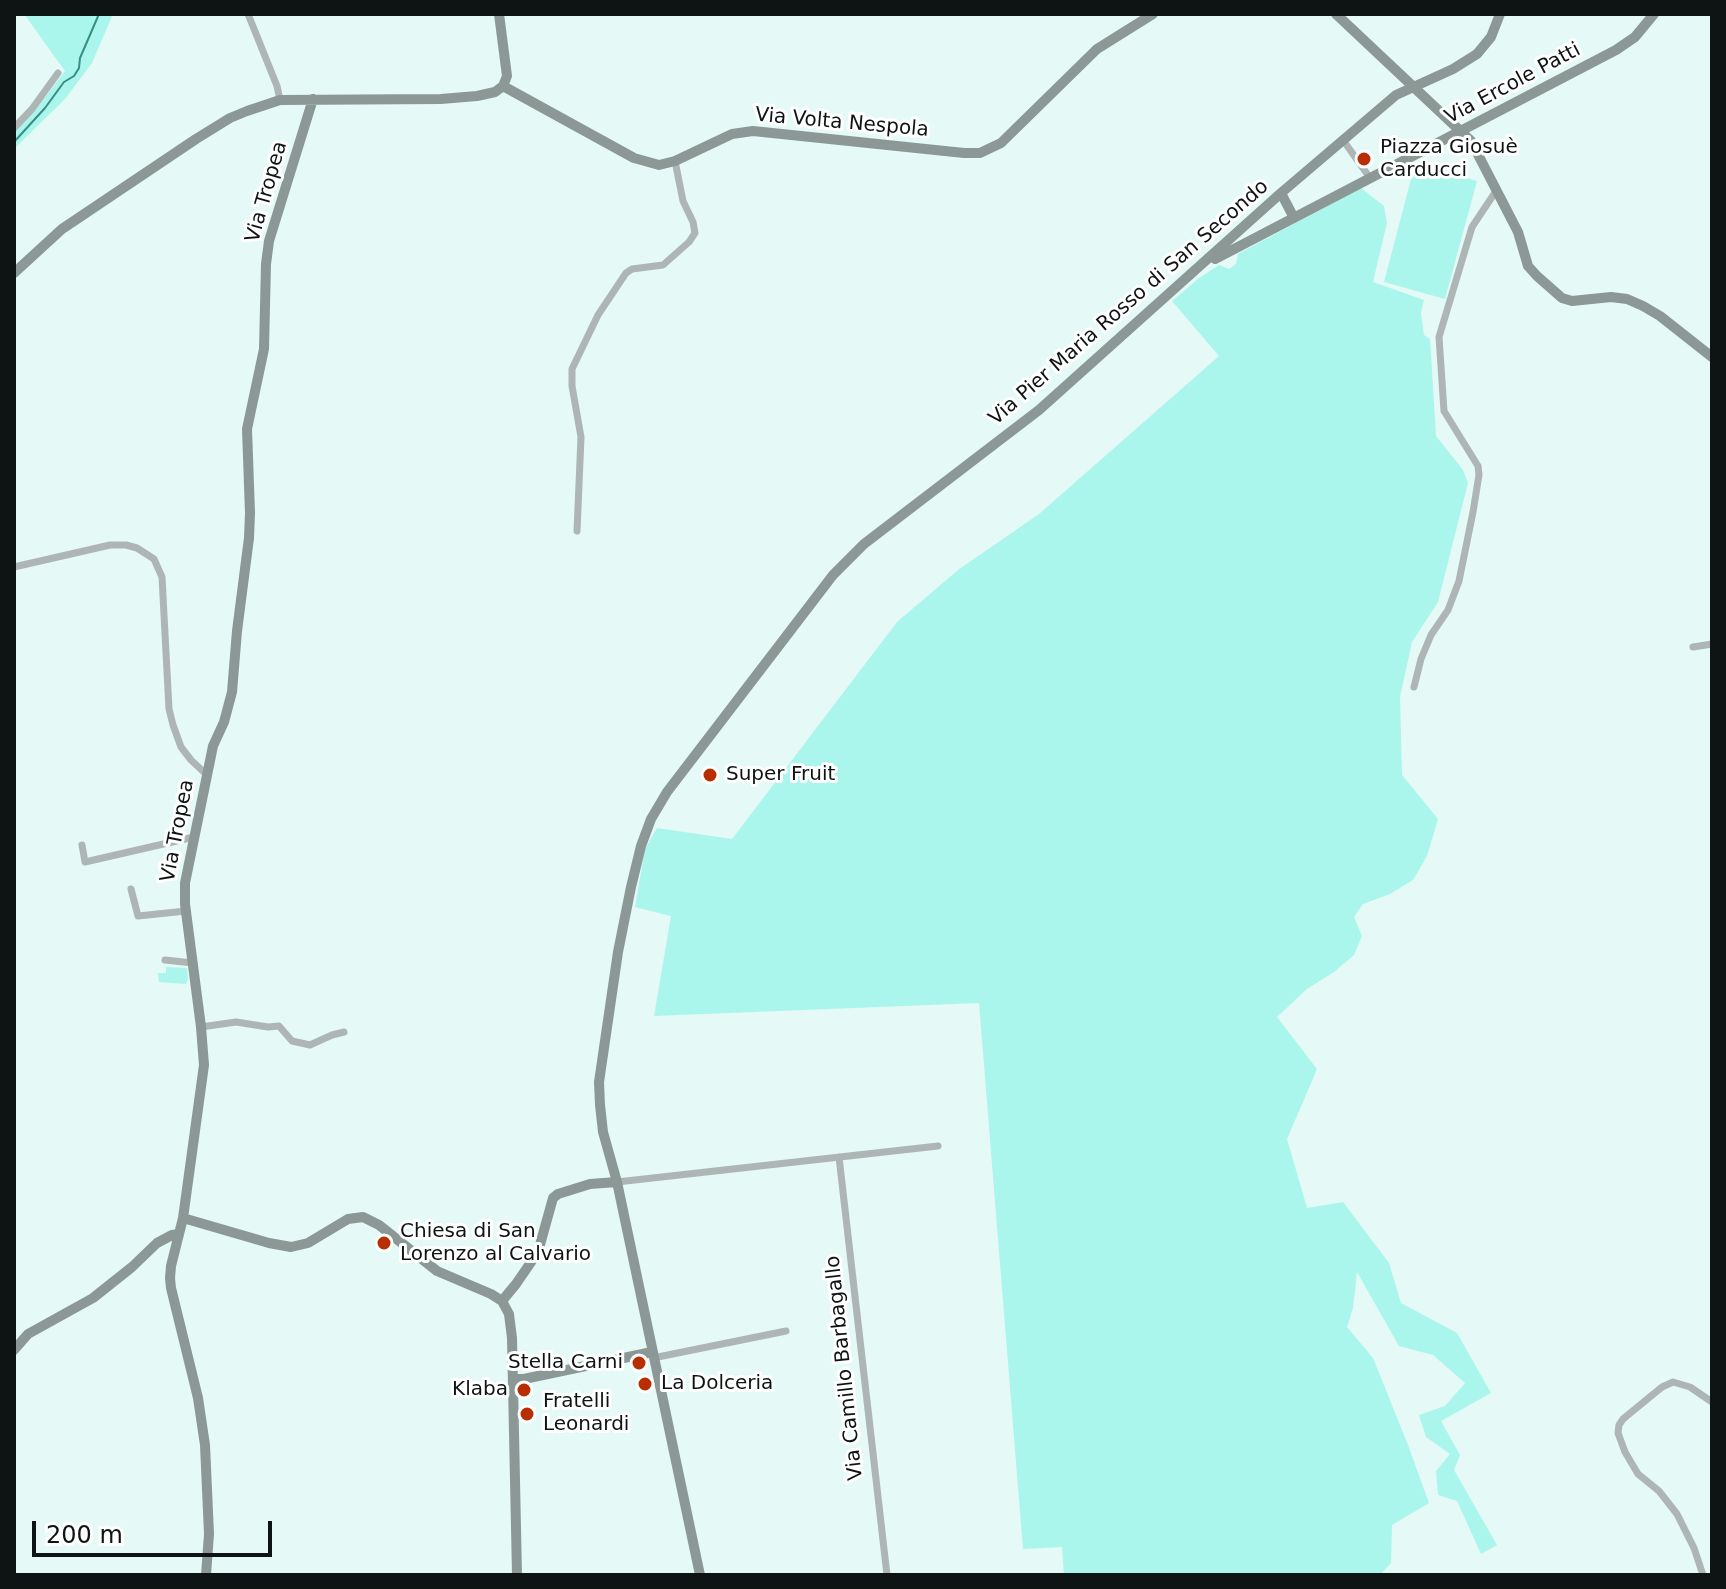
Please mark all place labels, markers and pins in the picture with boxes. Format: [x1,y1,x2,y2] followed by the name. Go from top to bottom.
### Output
[1380,136,1518,183] place label: Piazza Giosuè Carducci
[1355,150,1373,168] marker: Piazza Giosuè Carducci
[726,763,835,787] place label: Super Fruit
[701,766,719,784] marker: Super Fruit
[400,1220,591,1267] place label: Chiesa di San Lorenzo al Calvario
[375,1234,393,1252] marker: Chiesa di San Lorenzo al Calvario
[508,1351,623,1375] place label: Stella Carni
[630,1354,648,1372] marker: Stella Carni
[661,1372,773,1396] place label: La Dolceria
[636,1375,654,1393] marker: La Dolceria
[452,1378,508,1402] place label: Klaba
[515,1381,533,1399] marker: Klaba
[543,1390,629,1437] place label: Fratelli Leonardi
[518,1405,536,1423] marker: Fratelli Leonardi

